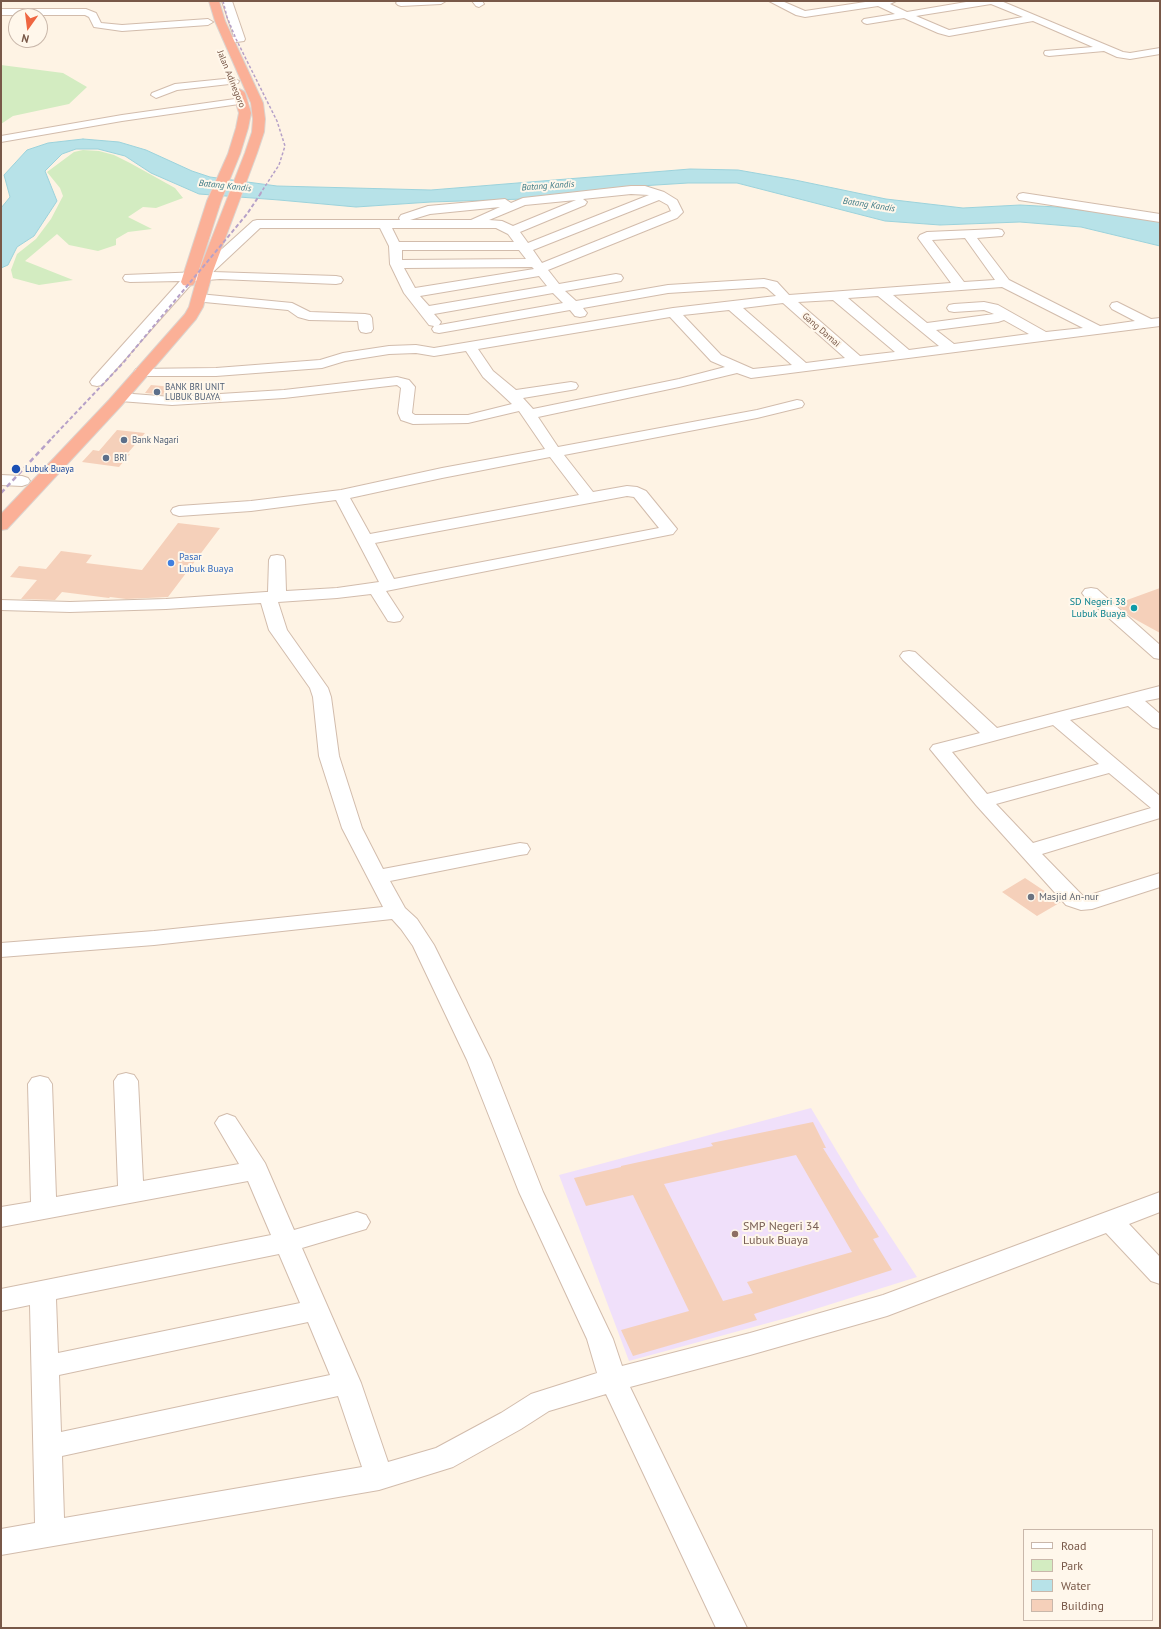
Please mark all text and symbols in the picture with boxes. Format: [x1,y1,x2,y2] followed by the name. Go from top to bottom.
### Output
[8,8,48,48] north arrow
[20,31,31,46] text: N
[215,49,247,109] street label: Jalan Adinegoro
[198,178,252,194] water label: Batang Kandis
[521,179,575,193] water label: Batang Kandis
[842,196,896,214] water label: Batang Kandis
[800,311,842,349] street label: Gang Damai
[165,382,225,403] place label: BANK BRI UNIT LUBUK BUAYA
[152,387,162,397] marker: BANK BRI UNIT LUBUK BUAYA
[119,435,129,445] marker: Bank Nagari
[132,435,179,445] place label: Bank Nagari
[101,453,111,463] marker: BRI
[114,453,127,463] place label: BRI
[10,463,22,475] marker: Lubuk Buaya
[25,464,74,474] place label: Lubuk Buaya
[179,551,233,574] place label: Pasar Lubuk Buaya
[166,558,176,568] marker: Pasar Lubuk Buaya
[1070,596,1126,620] place label: SD Negeri 38 Lubuk Buaya
[1129,603,1139,613] marker: SD Negeri 38 Lubuk Buaya
[1039,891,1099,903] place label: Masjid An-nur
[1026,892,1036,902] marker: Masjid An-nur
[743,1220,819,1248] place label: SMP Negeri 34 Lubuk Buaya
[730,1229,740,1239] marker: SMP Negeri 34 Lubuk Buaya
[1023,1529,1153,1621] legend
[1061,1538,1086,1553] text: Road
[1061,1558,1083,1573] text: Park
[1061,1578,1091,1593] text: Water
[1061,1598,1104,1613] text: Building

